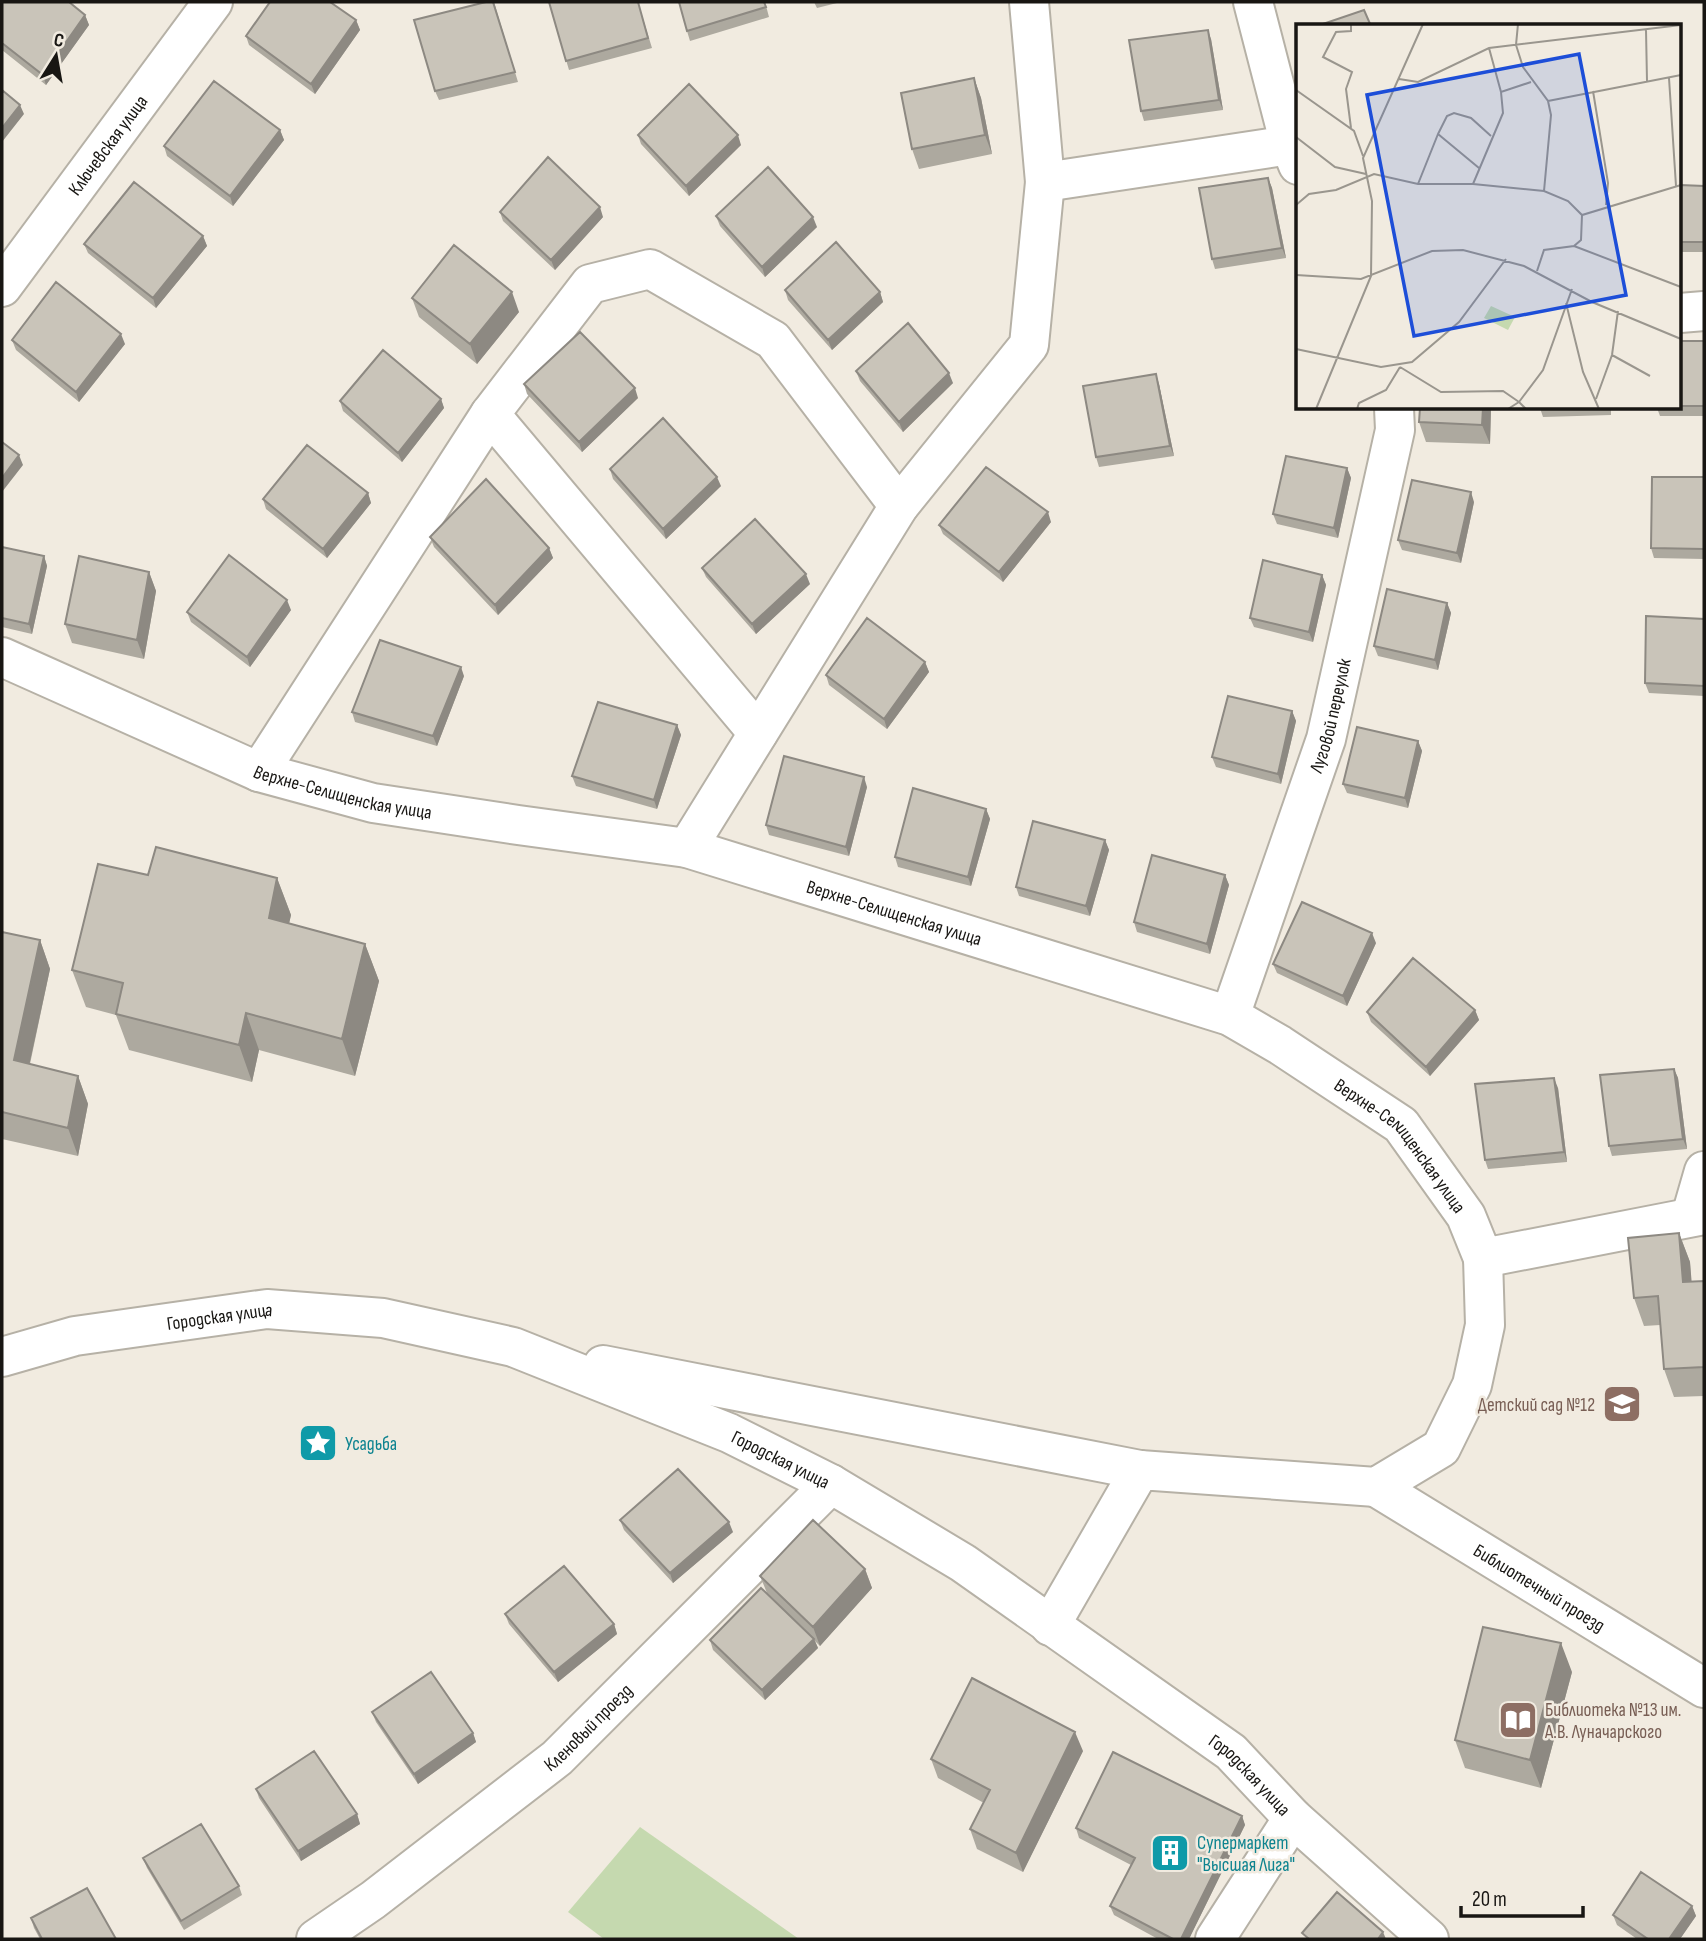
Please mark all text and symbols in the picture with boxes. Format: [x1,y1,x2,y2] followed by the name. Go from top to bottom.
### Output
[21,21,91,91] north arrow
[1296,24,1682,410] inset map
[52,29,66,53] text: С
[64,91,153,200] street label: Ключевская улица
[1305,656,1357,777] street label: Луговой переулок
[249,761,433,825] street label: Верхне-Селищенская улица
[804,876,984,952] street label: Верхне-Селищенская улица
[1329,1074,1470,1218] street label: Верхне-Селищенская улица
[165,1299,273,1336] street label: Городская улица
[1601,1383,1643,1425] school or university icon: Детский сад №12
[1478,1394,1595,1417] place label: Детский сад №12
[297,1422,339,1464] place icon: Усадьба
[727,1426,833,1495] street label: Городская улица
[345,1433,397,1456] place label: Усадьба
[1469,1540,1609,1638] street label: Библиотечный проезд
[540,1680,638,1777] street label: Кленовый проезд
[1497,1699,1539,1741] library icon: Библиотека №13 им. А.В. Луначарского
[1544,1699,1681,1744] place label: Библиотека №13 им. А.В. Луначарского
[1204,1730,1295,1821] street label: Городская улица
[1149,1832,1191,1874] building icon: Супермаркет "Высшая Лига"
[1197,1832,1295,1877] place label: Супермаркет "Высшая Лига"
[1461,1874,1584,1918] scale bar
[1472,1887,1507,1912] text: 20 m

